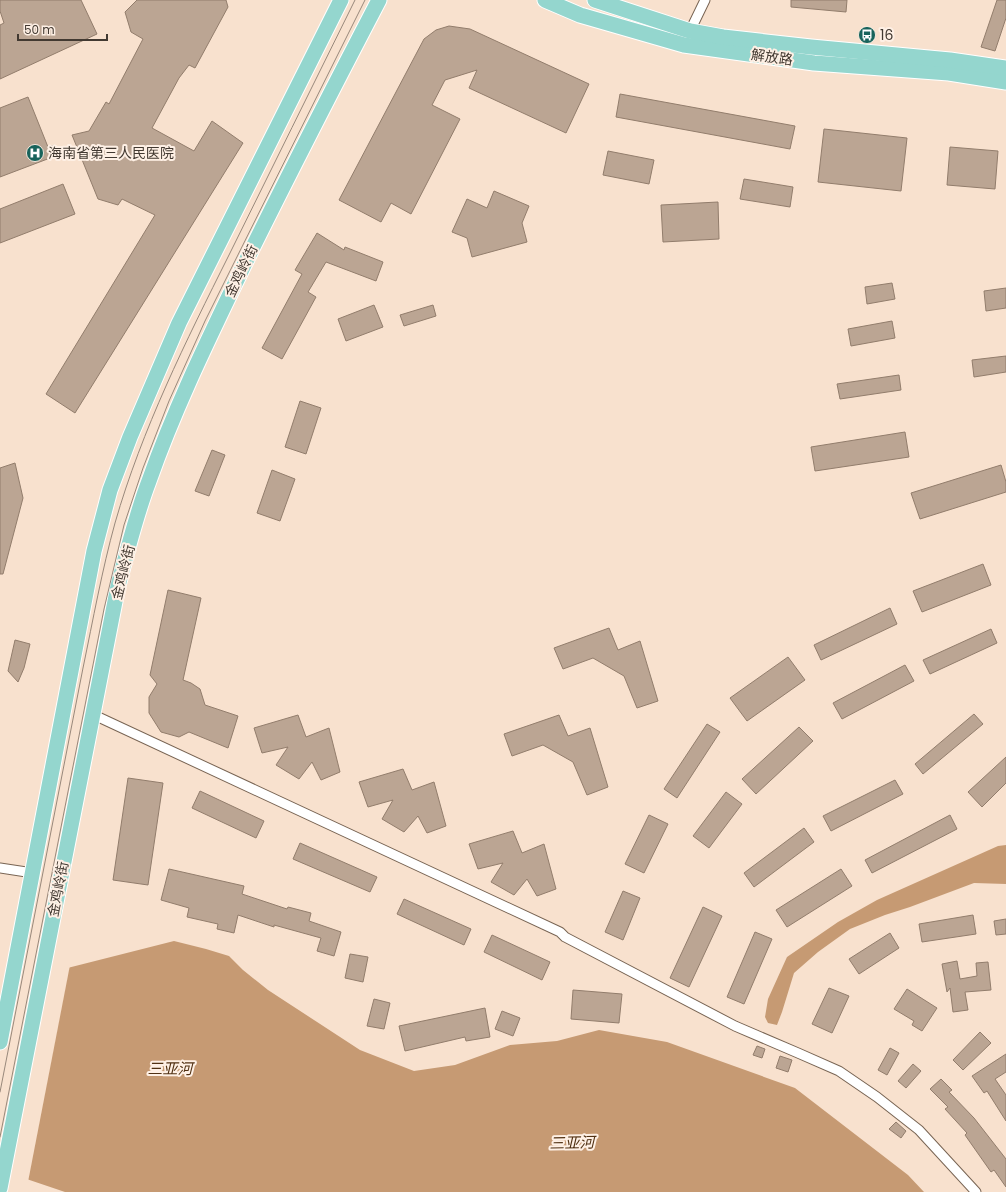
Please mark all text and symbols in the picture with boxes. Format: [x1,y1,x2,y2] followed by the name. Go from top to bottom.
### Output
[18,16,107,42] scale bar
[24,21,55,38] text: 50 m
[857,25,877,45] bus stop icon: 16
[880,25,893,45] place label: 16
[750,44,794,70] street label: 解放路
[25,143,45,163] hospital icon: 海南省第三人民医院
[48,143,174,163] place label: 海南省第三人民医院
[220,241,262,301] street label: 金鸡岭街
[107,542,139,602] street label: 金鸡岭街
[43,860,73,918] street label: 金鸡岭街
[147,1058,195,1079] water label: 三亚河
[549,1132,598,1153] water label: 三亚河

